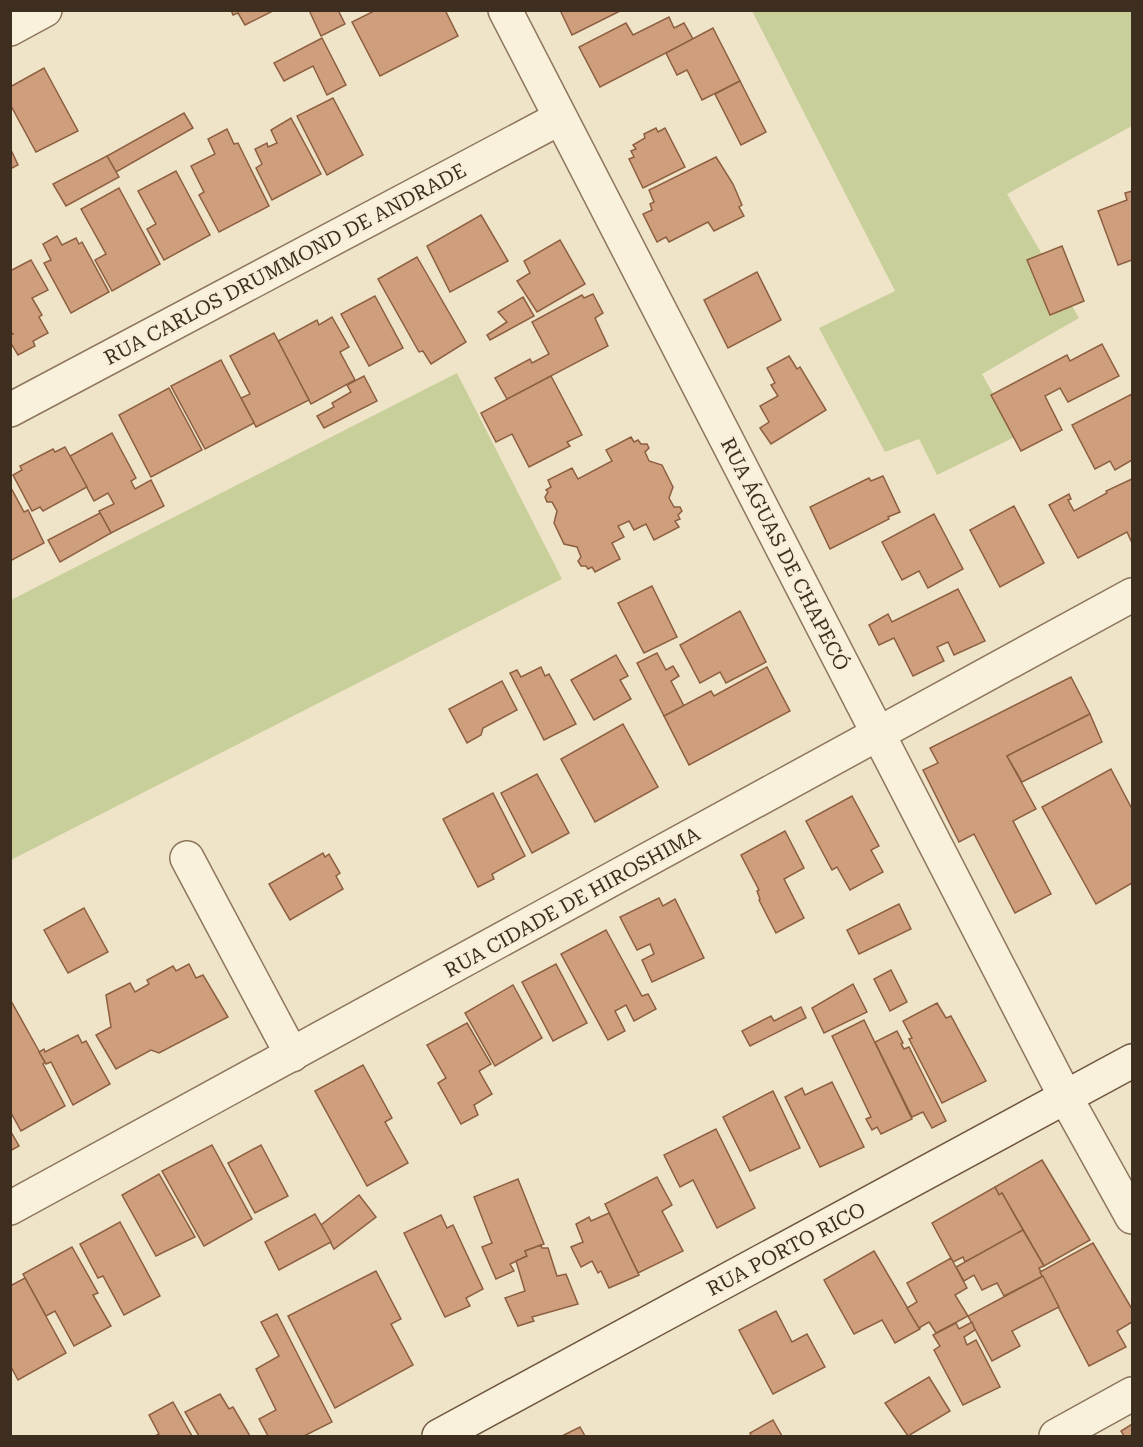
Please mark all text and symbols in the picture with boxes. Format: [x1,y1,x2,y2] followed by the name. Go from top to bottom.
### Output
[100,158,470,370] street label: RUA CARLOS DRUMMOND DE ANDRADE
[716,434,854,674] street label: RUA ÁGUAS DE CHAPECÓ
[440,821,704,983] street label: RUA CIDADE DE HIROSHIMA
[703,1197,869,1301] street label: RUA PORTO RICO

